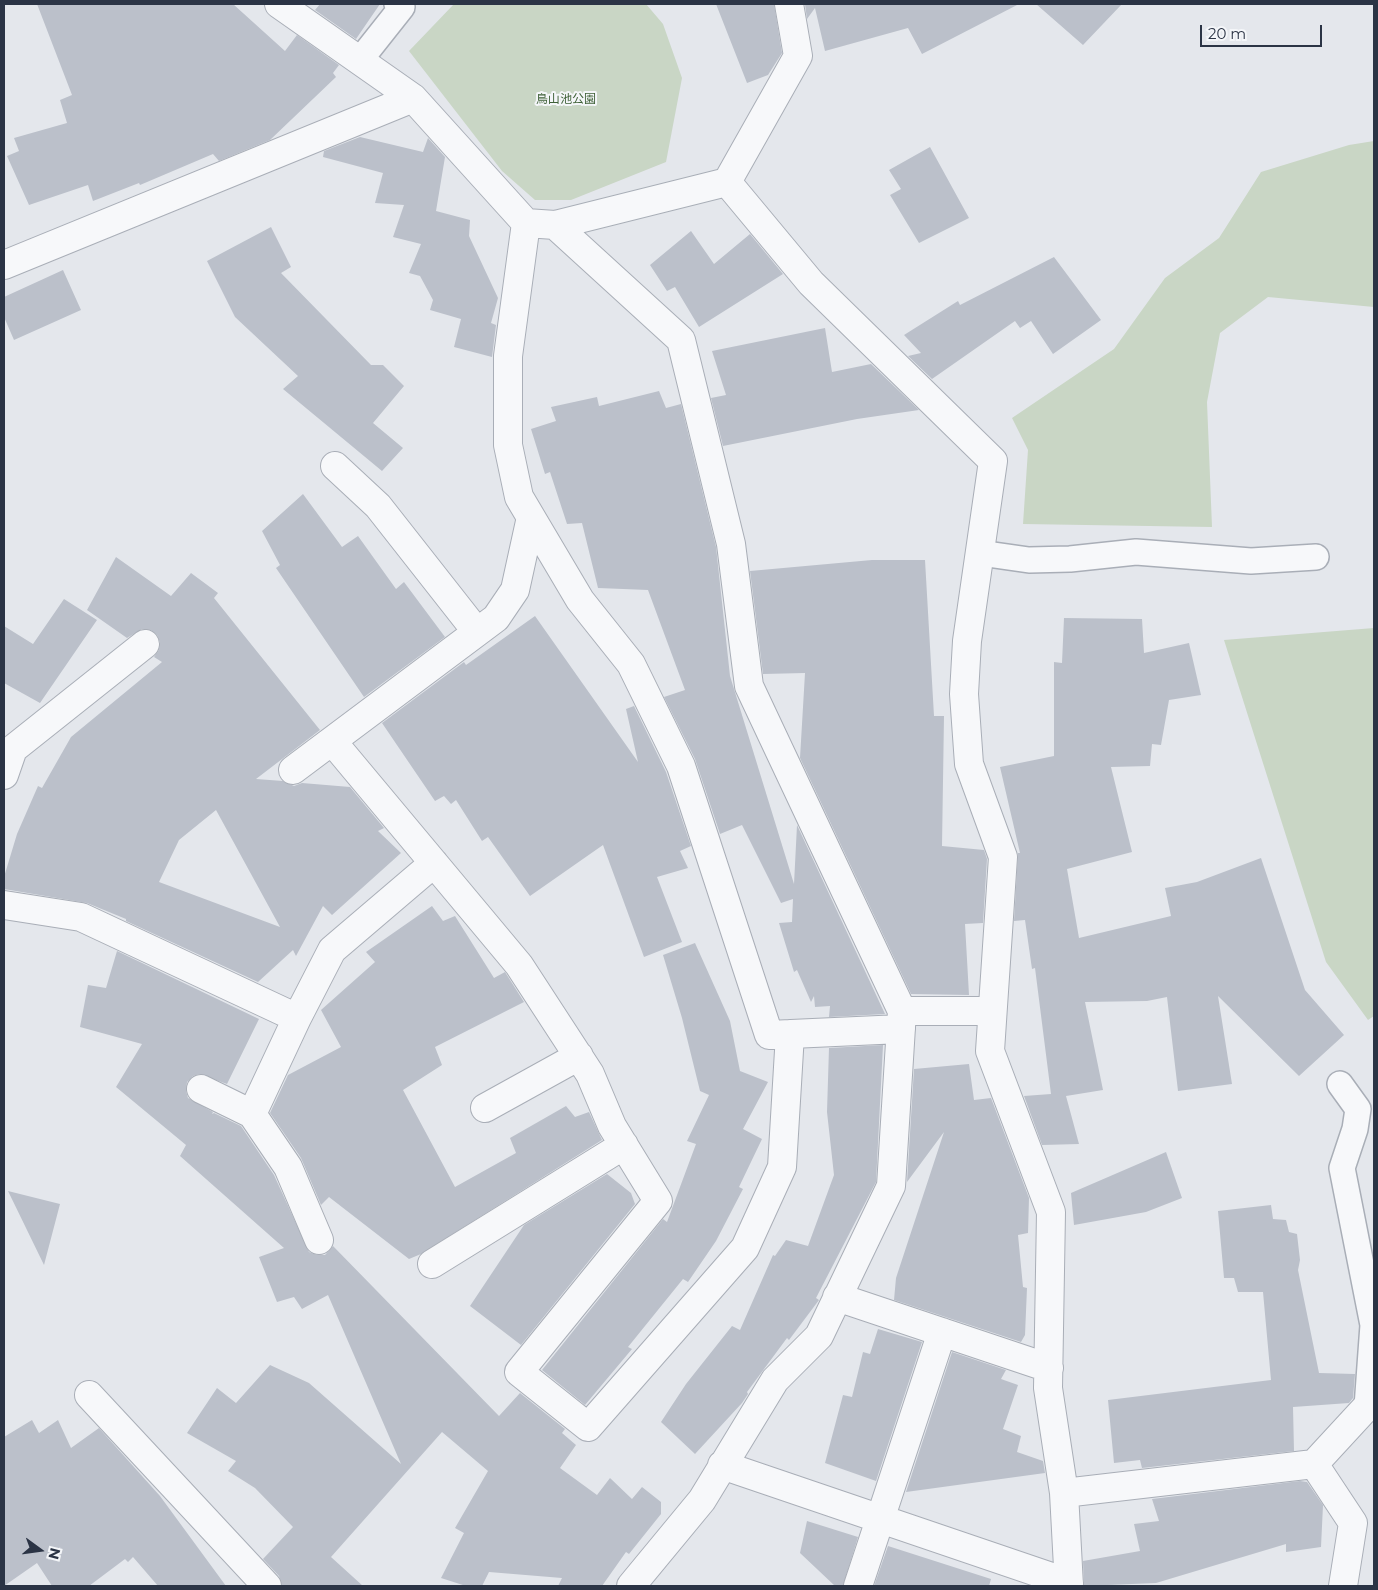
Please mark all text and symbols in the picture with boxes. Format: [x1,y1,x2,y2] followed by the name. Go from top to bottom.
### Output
[1203,15,1326,47] scale bar
[1208,24,1246,43] text: 20 m
[536,92,596,106] park label: 鳥山池公園
[15,1525,65,1575] north arrow
[44,1546,65,1561] text: N

